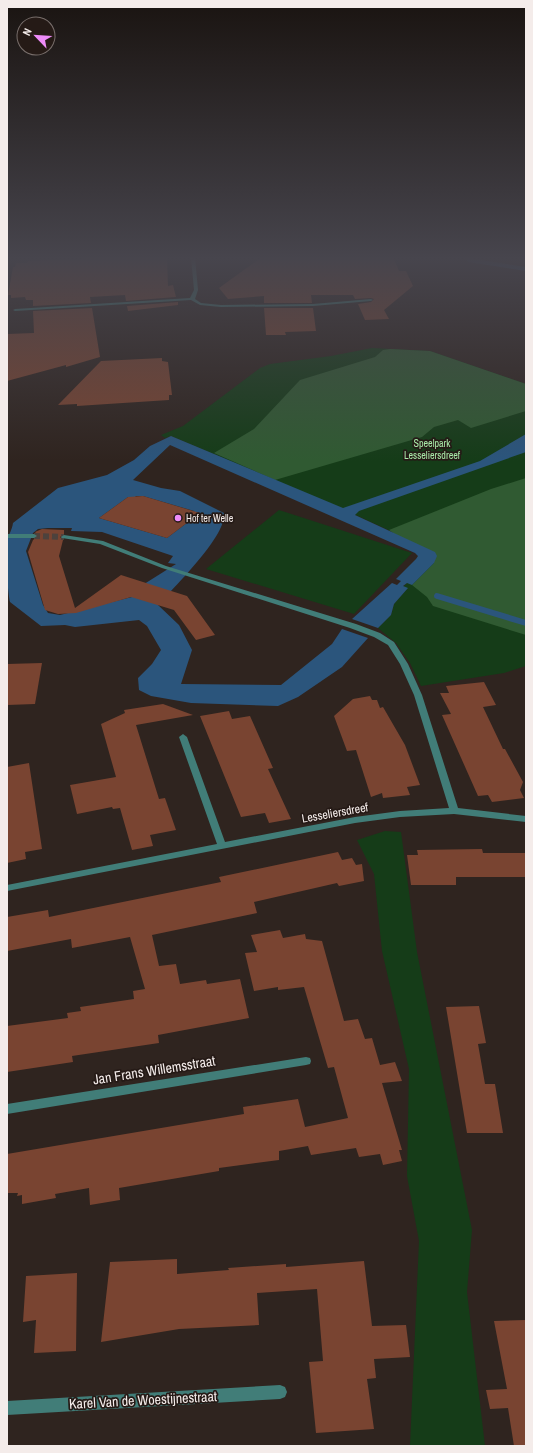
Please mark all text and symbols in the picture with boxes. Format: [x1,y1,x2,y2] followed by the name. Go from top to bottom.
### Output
[16,16,56,56] north arrow
[19,26,35,38] text: N
[404,437,461,462] park label: Speelpark Lesseliersdreef
[186,512,234,525] place label: Hof ter Welle
[173,513,183,523] marker: Hof ter Welle
[300,799,370,827] street label: Lesseliersdreef
[91,1051,217,1089] street label: Jan Frans Willemsstraat
[68,1387,218,1413] street label: Karel Van de Woestijnestraat

